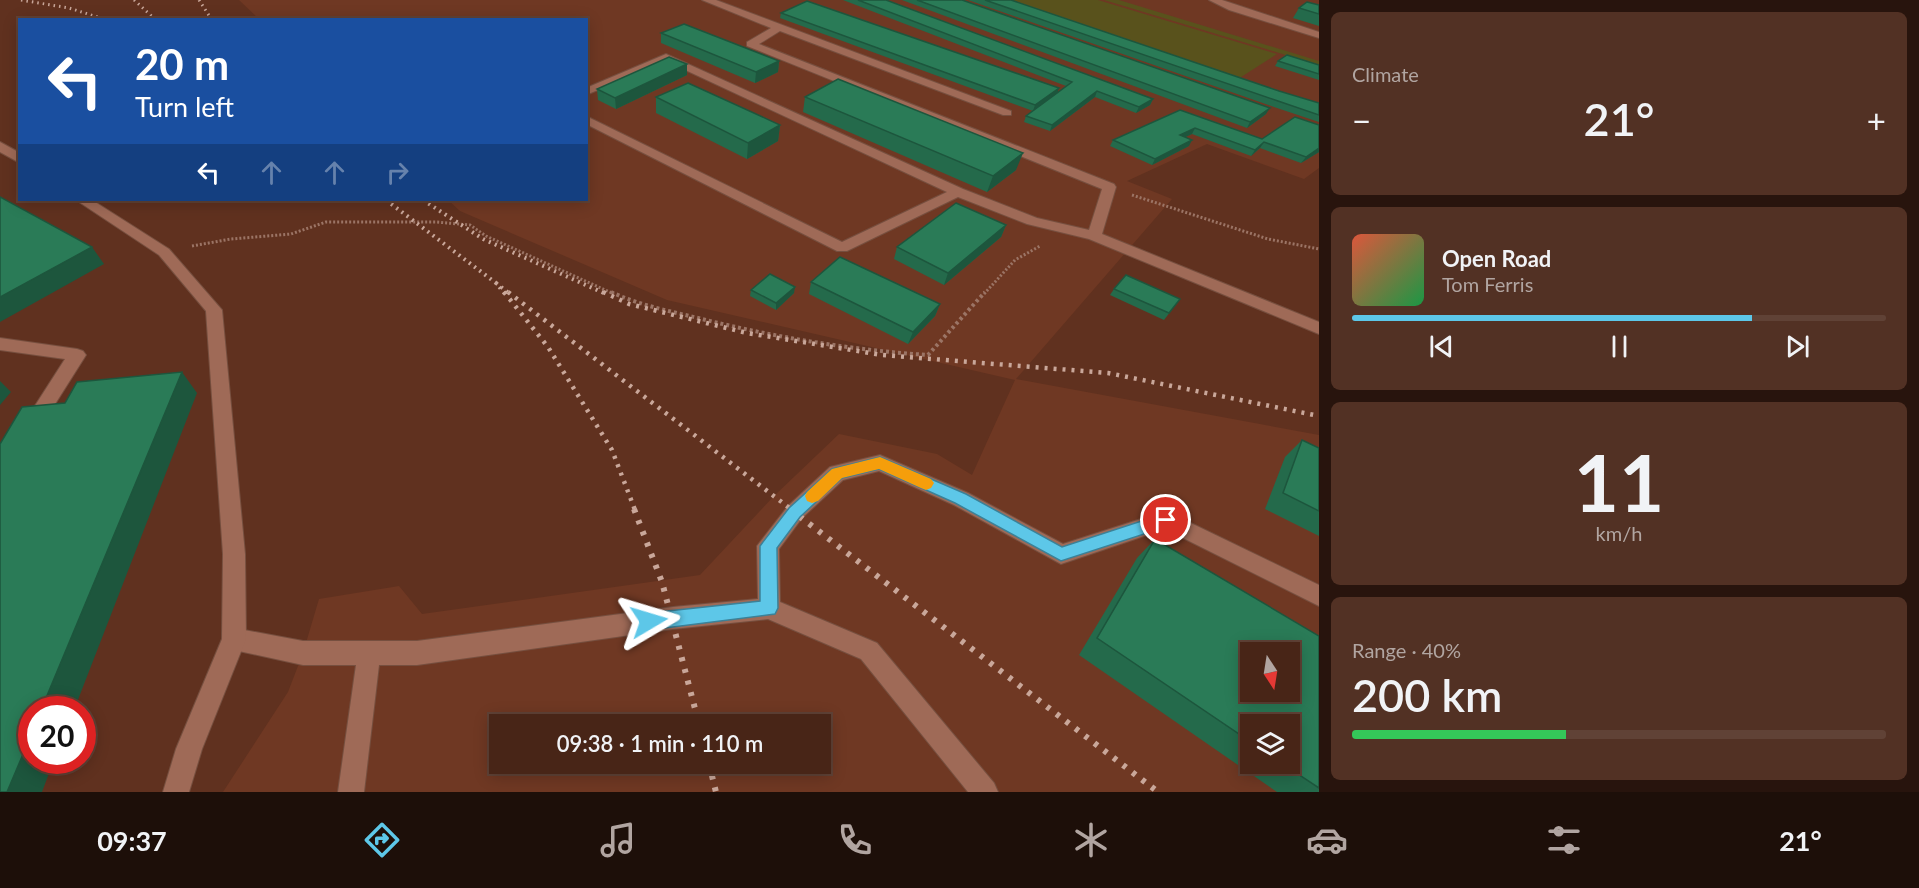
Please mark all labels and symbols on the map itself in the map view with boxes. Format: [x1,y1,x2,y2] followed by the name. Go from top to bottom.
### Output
[1140,494,1191,545] pin
[617,589,681,653] position arrow
[1240,642,1300,702] north arrow
[18,696,96,774] speed limit sign: 20

